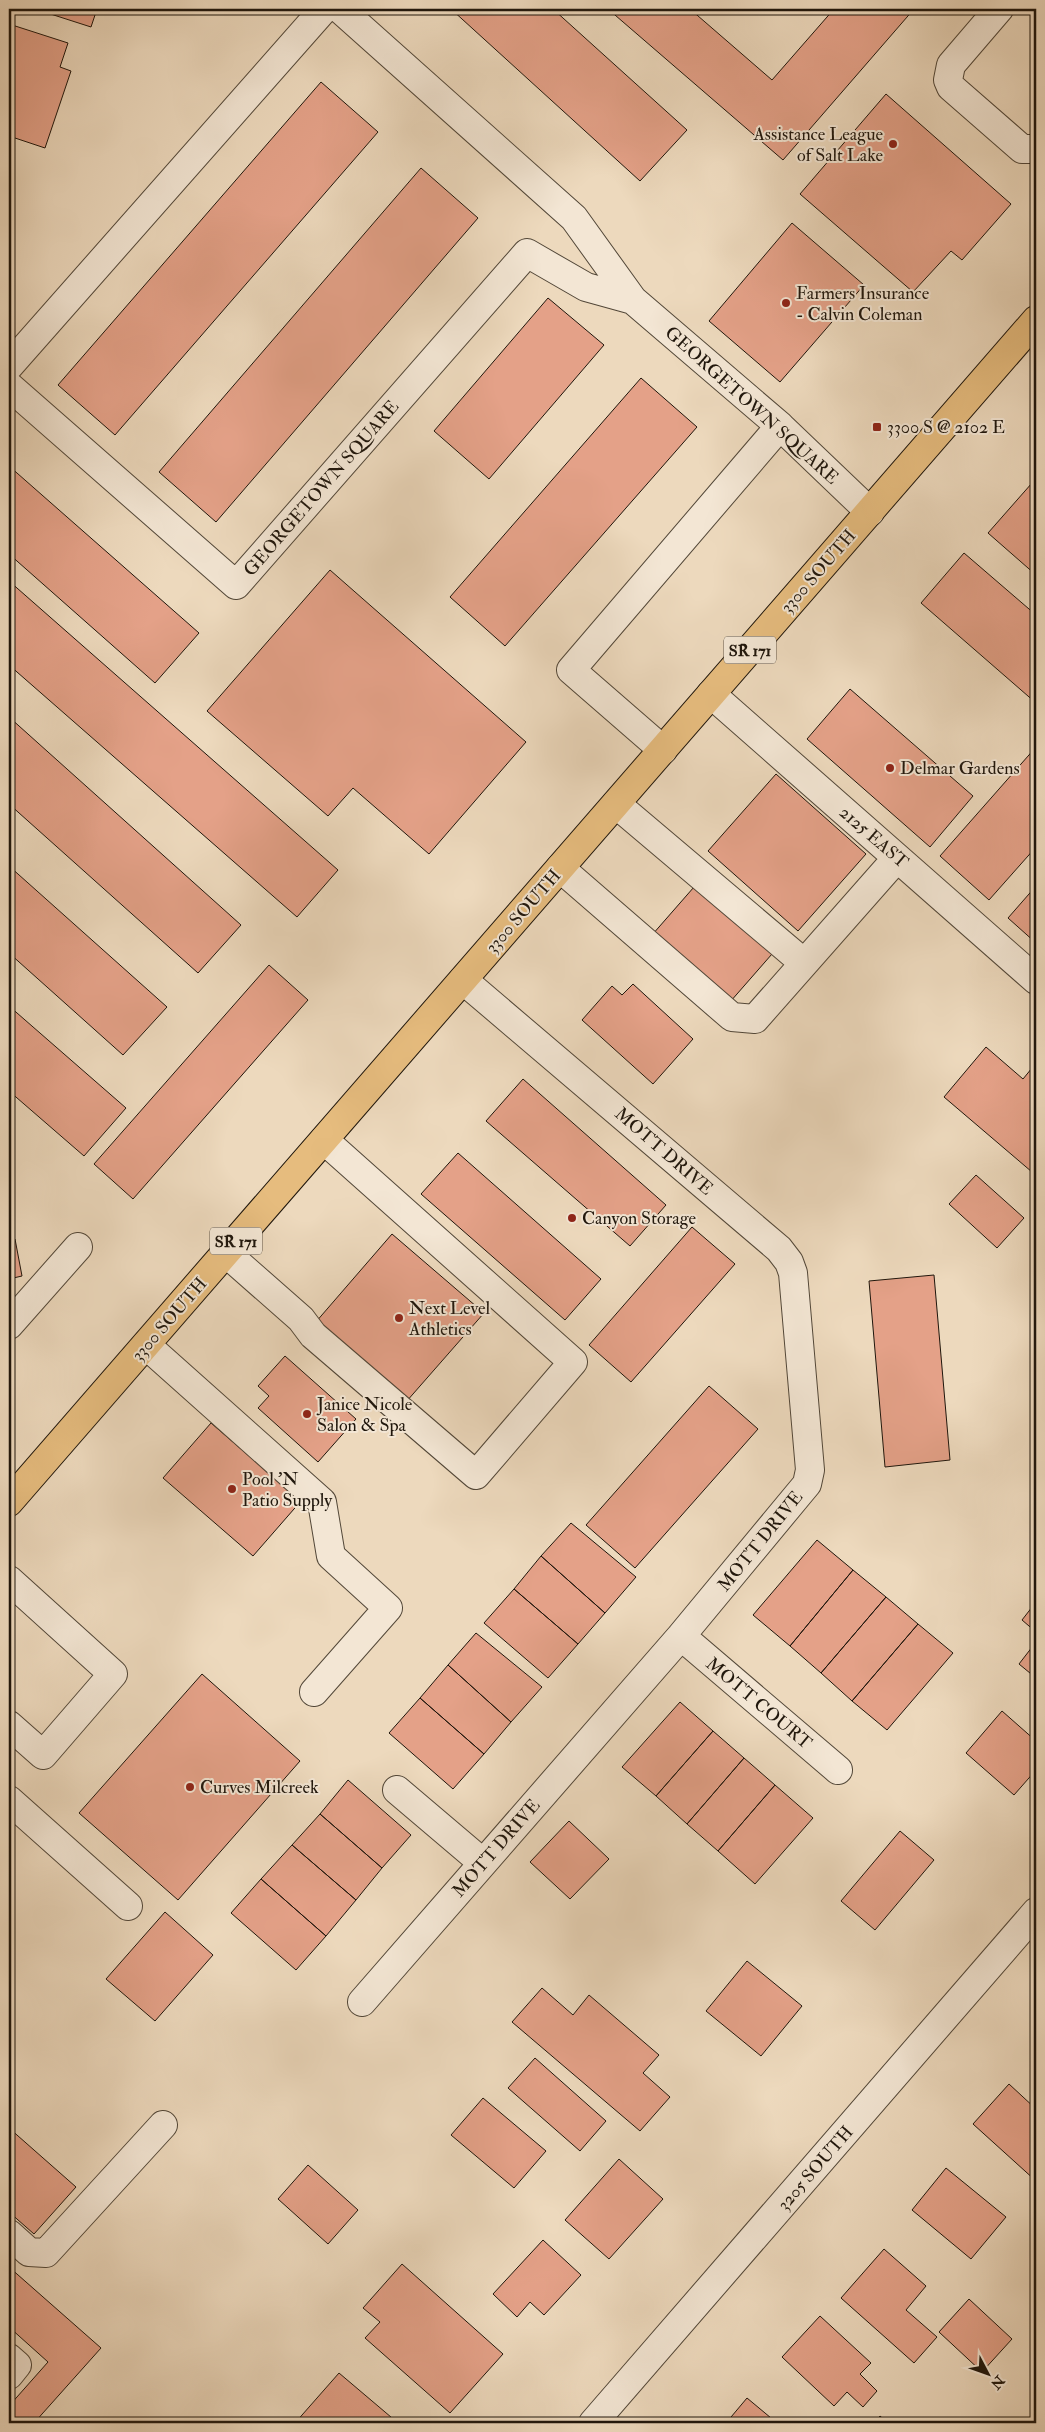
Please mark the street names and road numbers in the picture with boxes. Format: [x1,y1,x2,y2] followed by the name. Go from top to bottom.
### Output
[660,321,843,489] street label: GEORGETOWN SQUARE
[239,396,404,581] street label: GEORGETOWN SQUARE
[776,525,861,618] street label: 3300 SOUTH
[724,636,776,664] road number: SR 171
[834,801,913,874] street label: 2125 EAST
[481,865,566,958] street label: 3300 SOUTH
[610,1102,718,1200] street label: MOTT DRIVE
[210,1228,262,1254] road number: SR 171
[127,1273,212,1366] street label: 3300 SOUTH
[713,1486,808,1596] street label: MOTT DRIVE
[701,1652,817,1755] street label: MOTT COURT
[447,1794,545,1902] street label: MOTT DRIVE
[772,2121,858,2215] street label: 3205 SOUTH

